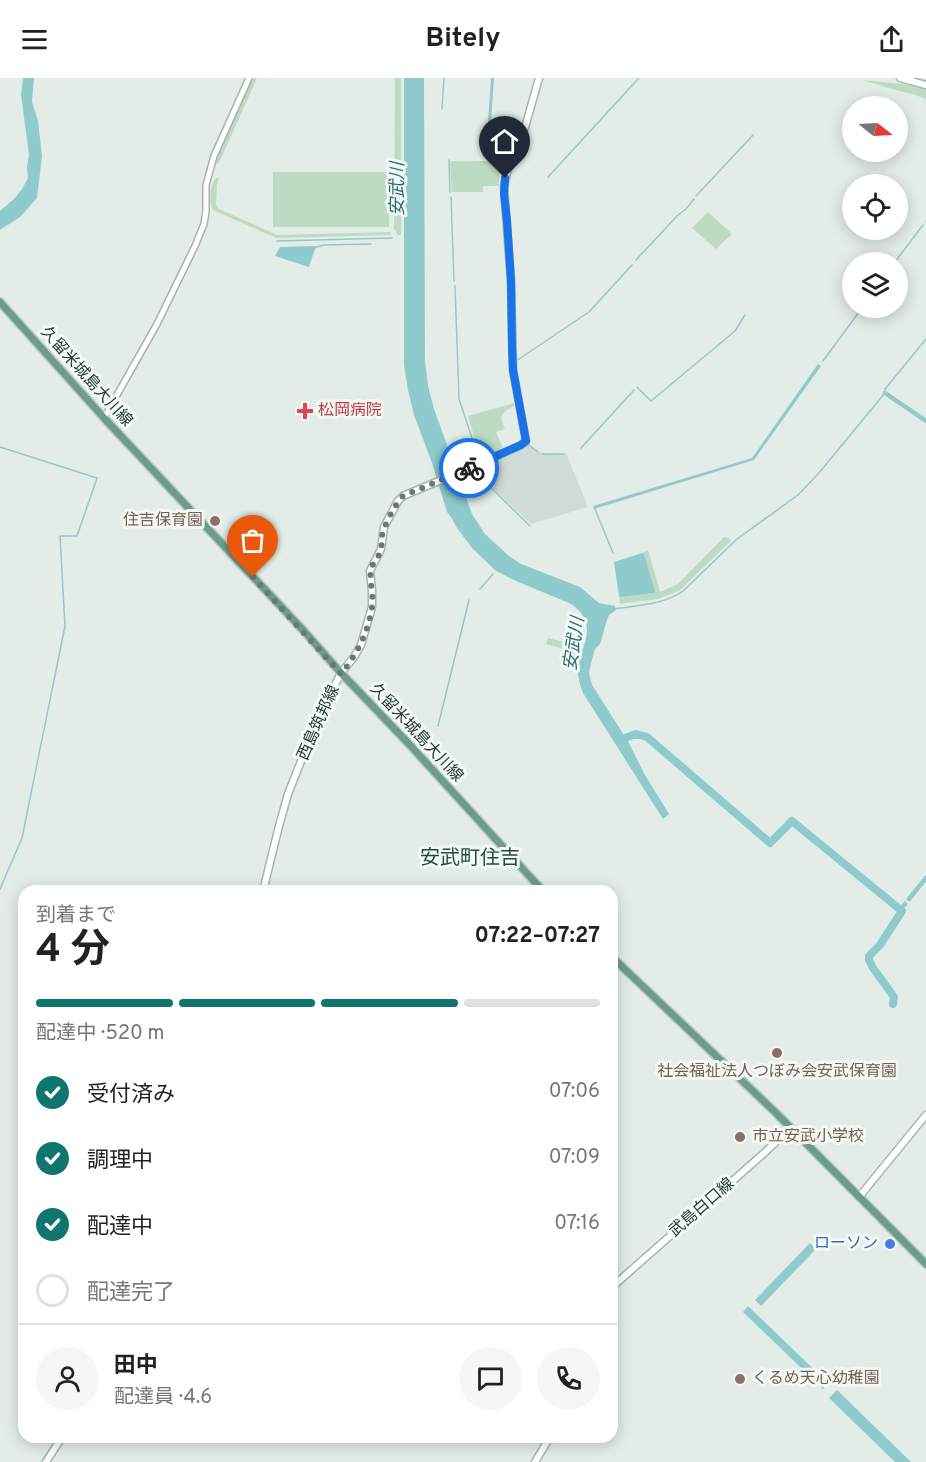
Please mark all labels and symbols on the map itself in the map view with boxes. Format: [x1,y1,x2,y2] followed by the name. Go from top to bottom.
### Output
[842,96,908,162] north arrow
[479,116,530,178] pin
[387,160,410,216] water label: 安武川
[36,323,136,431] street label: 久留米城島大川線
[318,401,382,421] place label: 松岡病院
[296,402,314,420] marker: 松岡病院
[439,438,499,498] courier
[123,511,203,531] place label: 住吉保育園
[208,514,222,528] marker: 住吉保育園
[227,515,278,577] pin
[559,614,591,672] water label: 安武川
[365,679,467,787] street label: 久留米城島大川線
[294,682,344,764] street label: 西島筑邦線
[420,846,520,872] district label: 安武町住吉
[770,1046,784,1060] marker: 社会福祉法人つぼみ会安武保育園
[657,1062,897,1082] place label: 社会福祉法人つぼみ会安武保育園
[752,1127,864,1147] place label: 市立安武小学校
[733,1130,747,1144] marker: 市立安武小学校
[665,1174,739,1242] street label: 武島白口線
[814,1234,878,1254] place label: ローソン
[883,1237,897,1251] marker: ローソン
[752,1369,880,1389] place label: くるめ天心幼稚園
[733,1372,747,1386] marker: くるめ天心幼稚園

